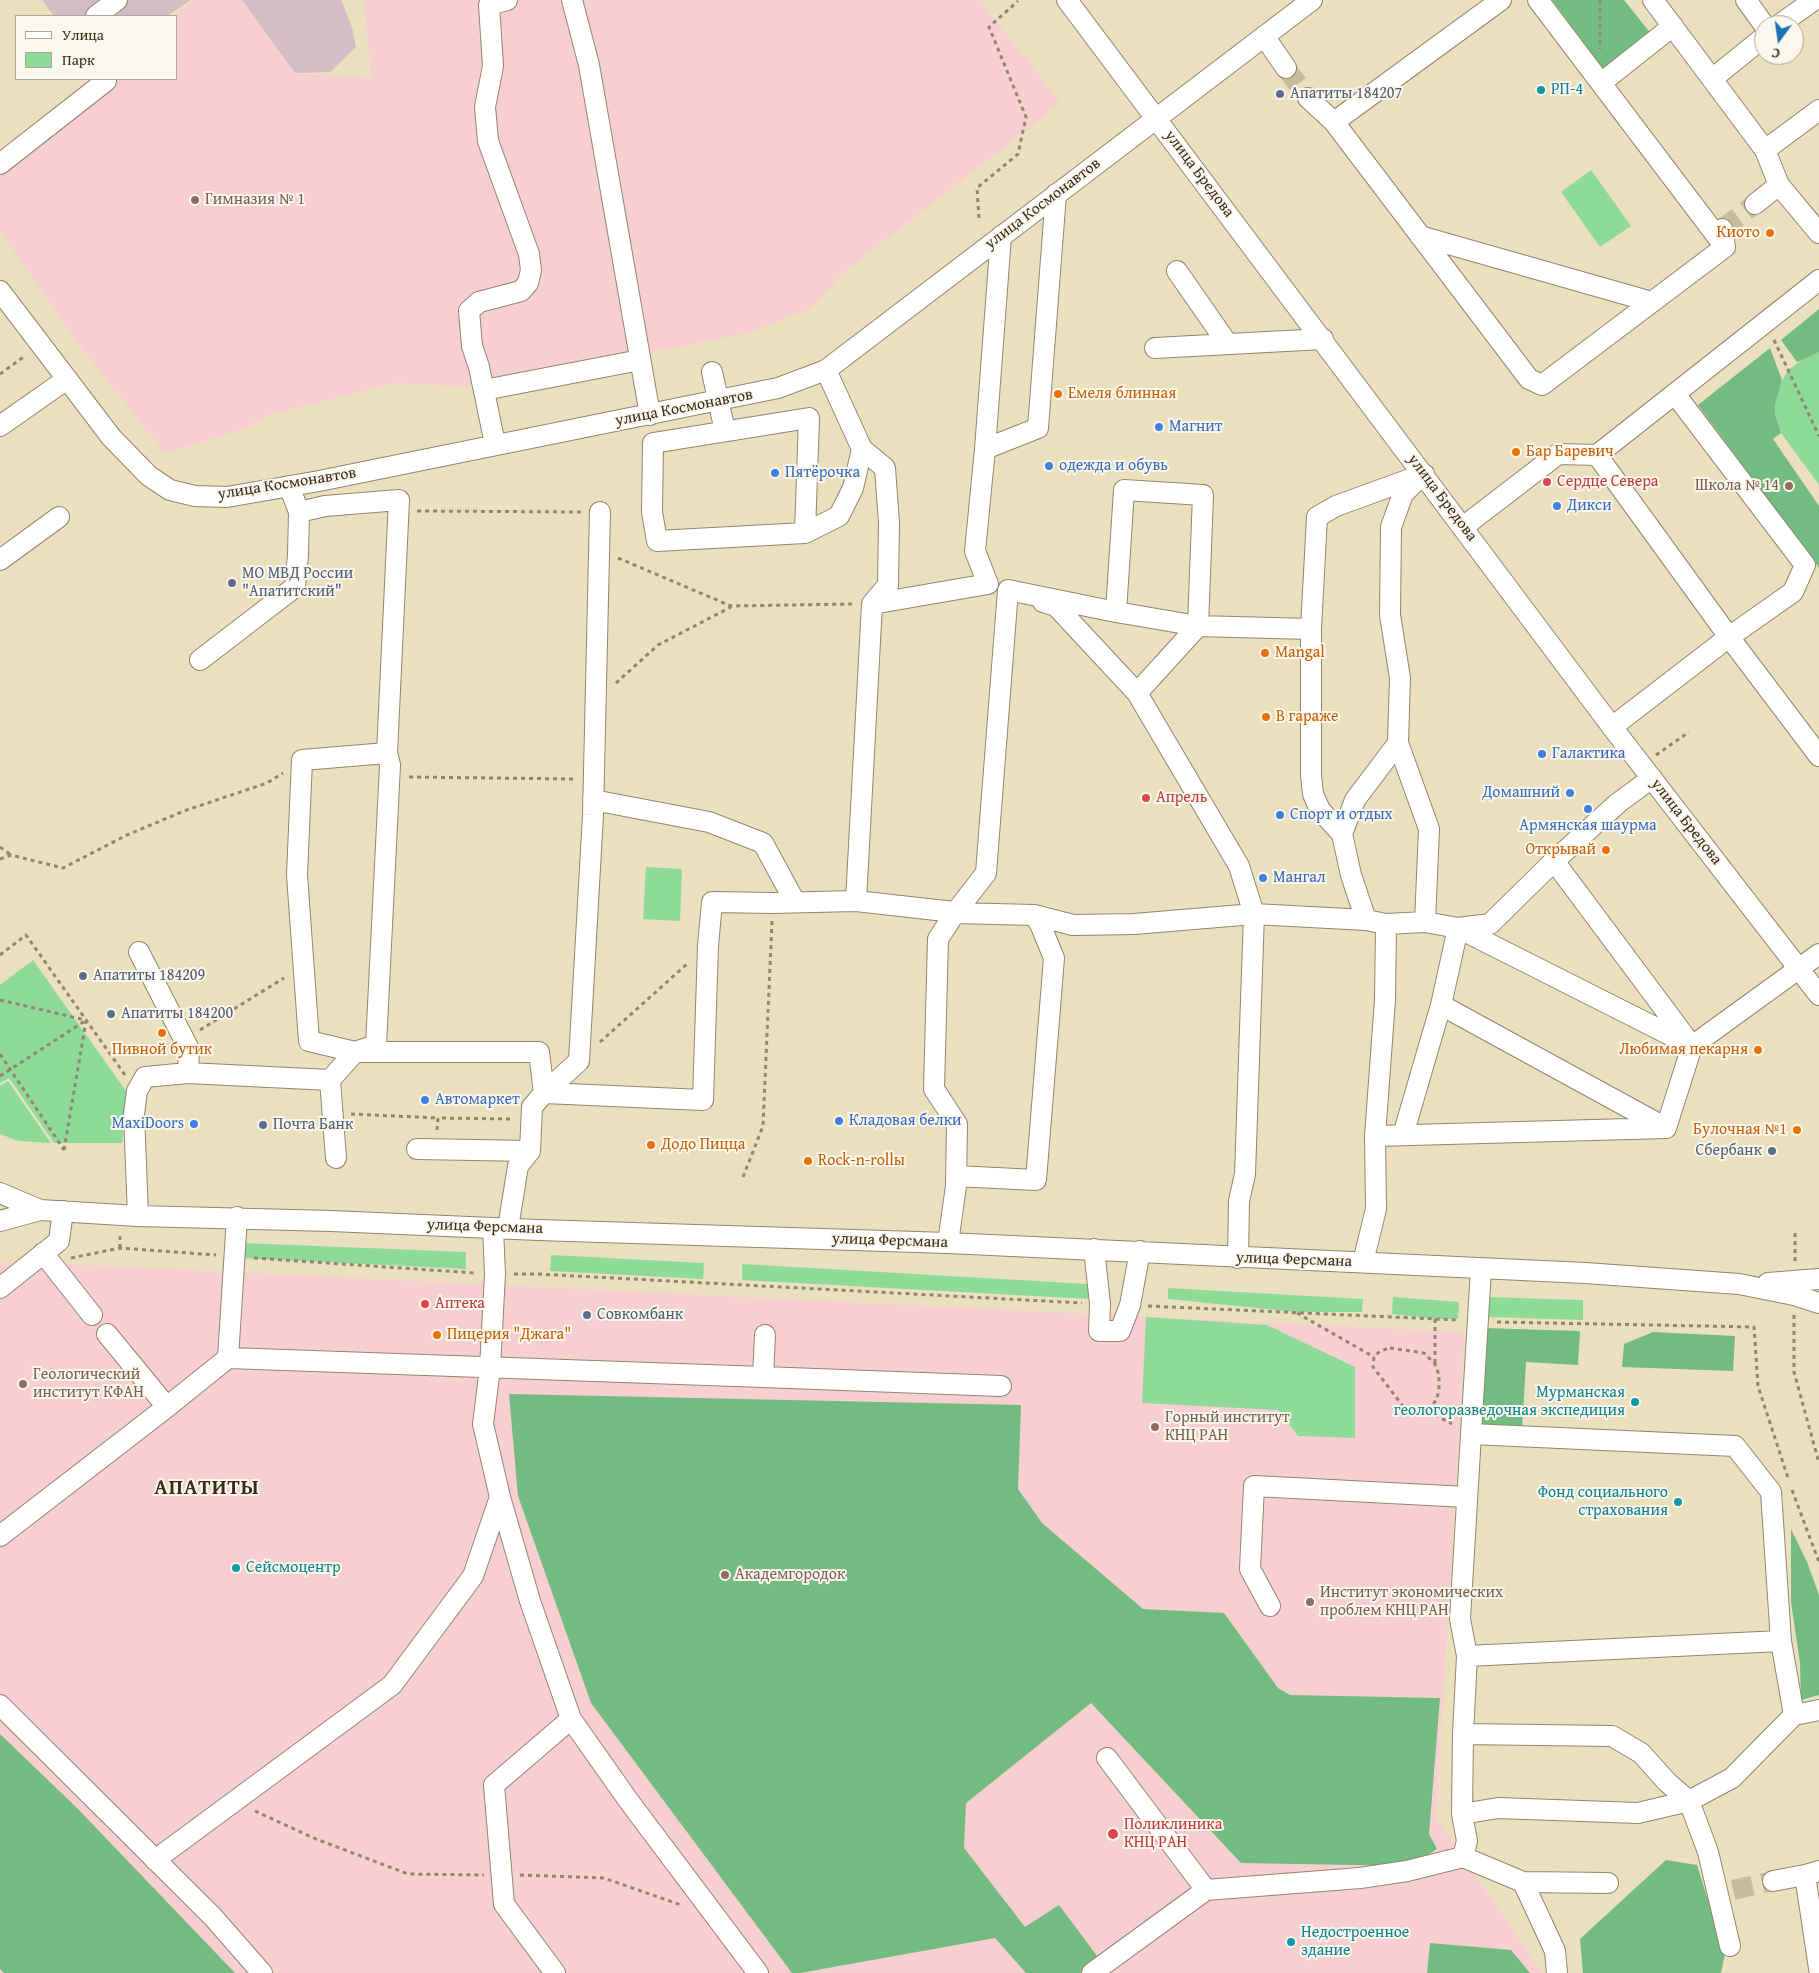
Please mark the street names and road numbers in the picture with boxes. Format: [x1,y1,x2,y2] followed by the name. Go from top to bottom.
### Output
[1160,127,1238,221] street label: улица Бредова
[981,154,1105,254] street label: улица Космонавтов
[614,385,754,431] street label: улица Космонавтов
[1403,451,1481,545] street label: улица Бредова
[216,464,358,504] street label: улица Космонавтов
[1646,775,1726,869] street label: улица Бредова
[427,1215,543,1239] street label: улица Ферсмана
[832,1229,948,1253] street label: улица Ферсмана
[1236,1248,1352,1272] street label: улица Ферсмана

